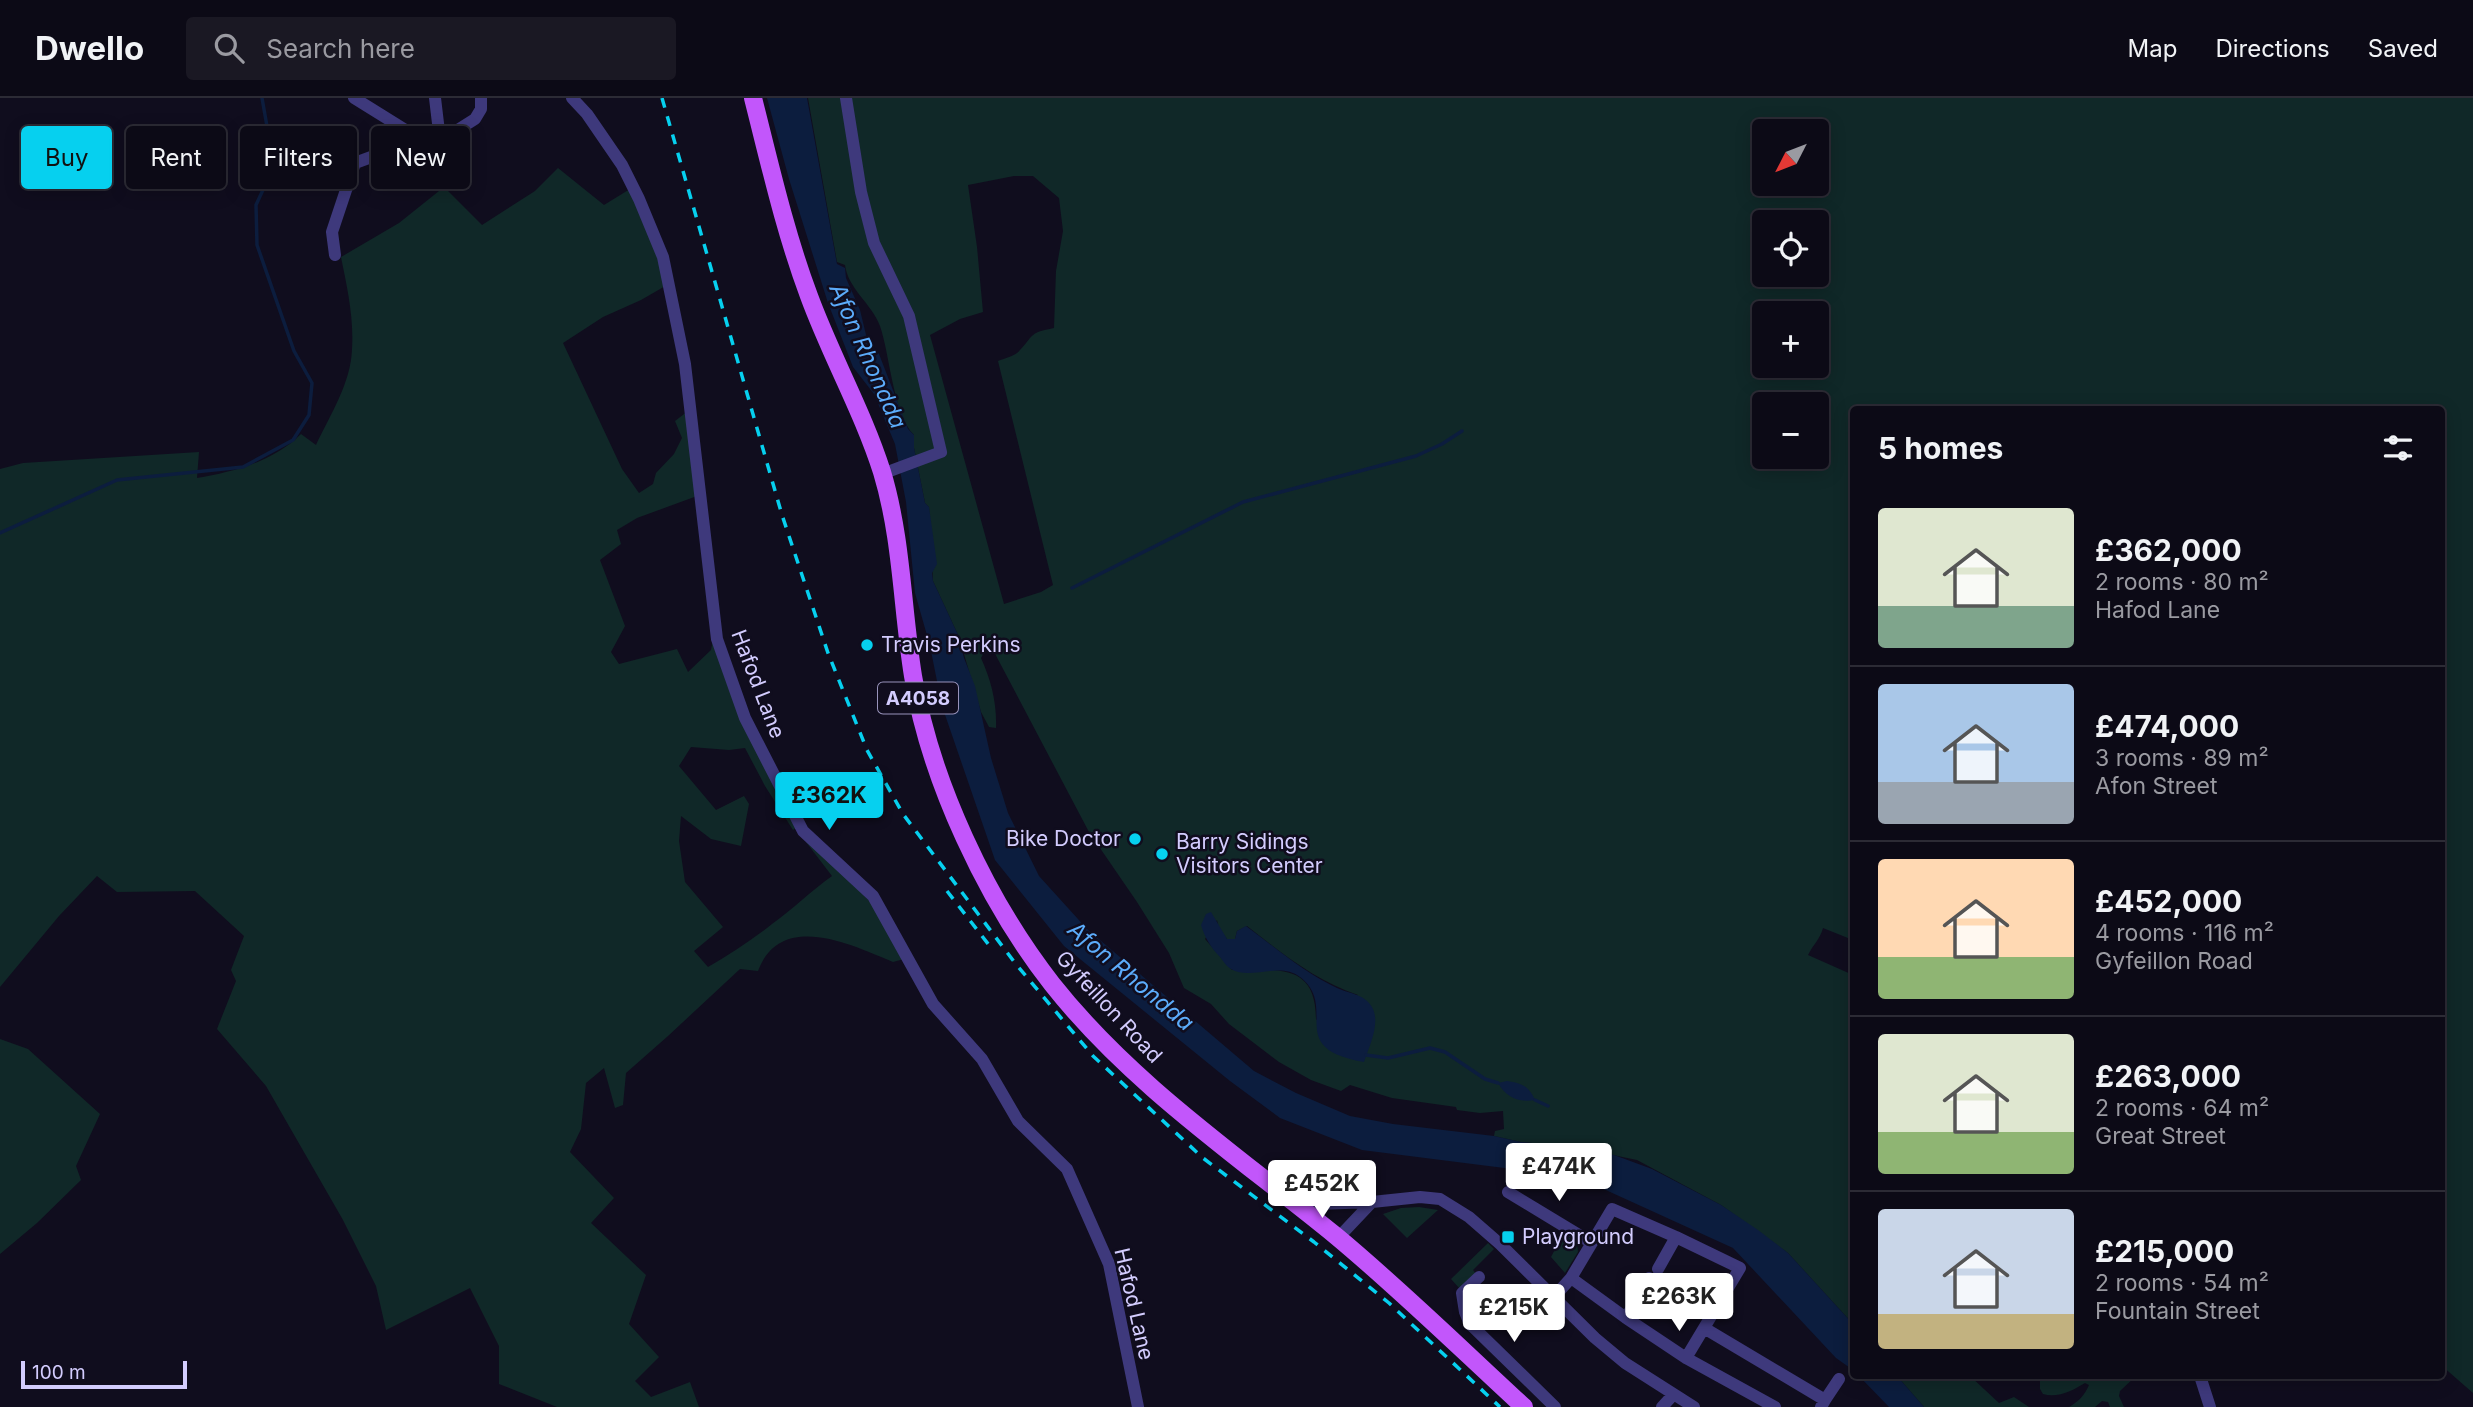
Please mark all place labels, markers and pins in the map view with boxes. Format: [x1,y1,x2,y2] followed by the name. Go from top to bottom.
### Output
[881,632,1021,657] place label: Travis Perkins
[859,637,875,653] marker: Travis Perkins
[780,772,878,832] pin: £362K
[1006,826,1121,851] place label: Bike Doctor
[1176,829,1323,878] place label: Barry Sidings Visitors Center
[1127,831,1143,847] marker: Bike Doctor
[1154,846,1170,862] marker: Barry Sidings Visitors Center
[1510,1144,1608,1203] pin: £474K
[1273,1160,1371,1220] pin: £452K
[1522,1224,1634,1249] place label: Playground
[1500,1229,1516,1245] marker: Playground
[1630,1274,1728,1333] pin: £263K
[1465,1284,1563,1344] pin: £215K

